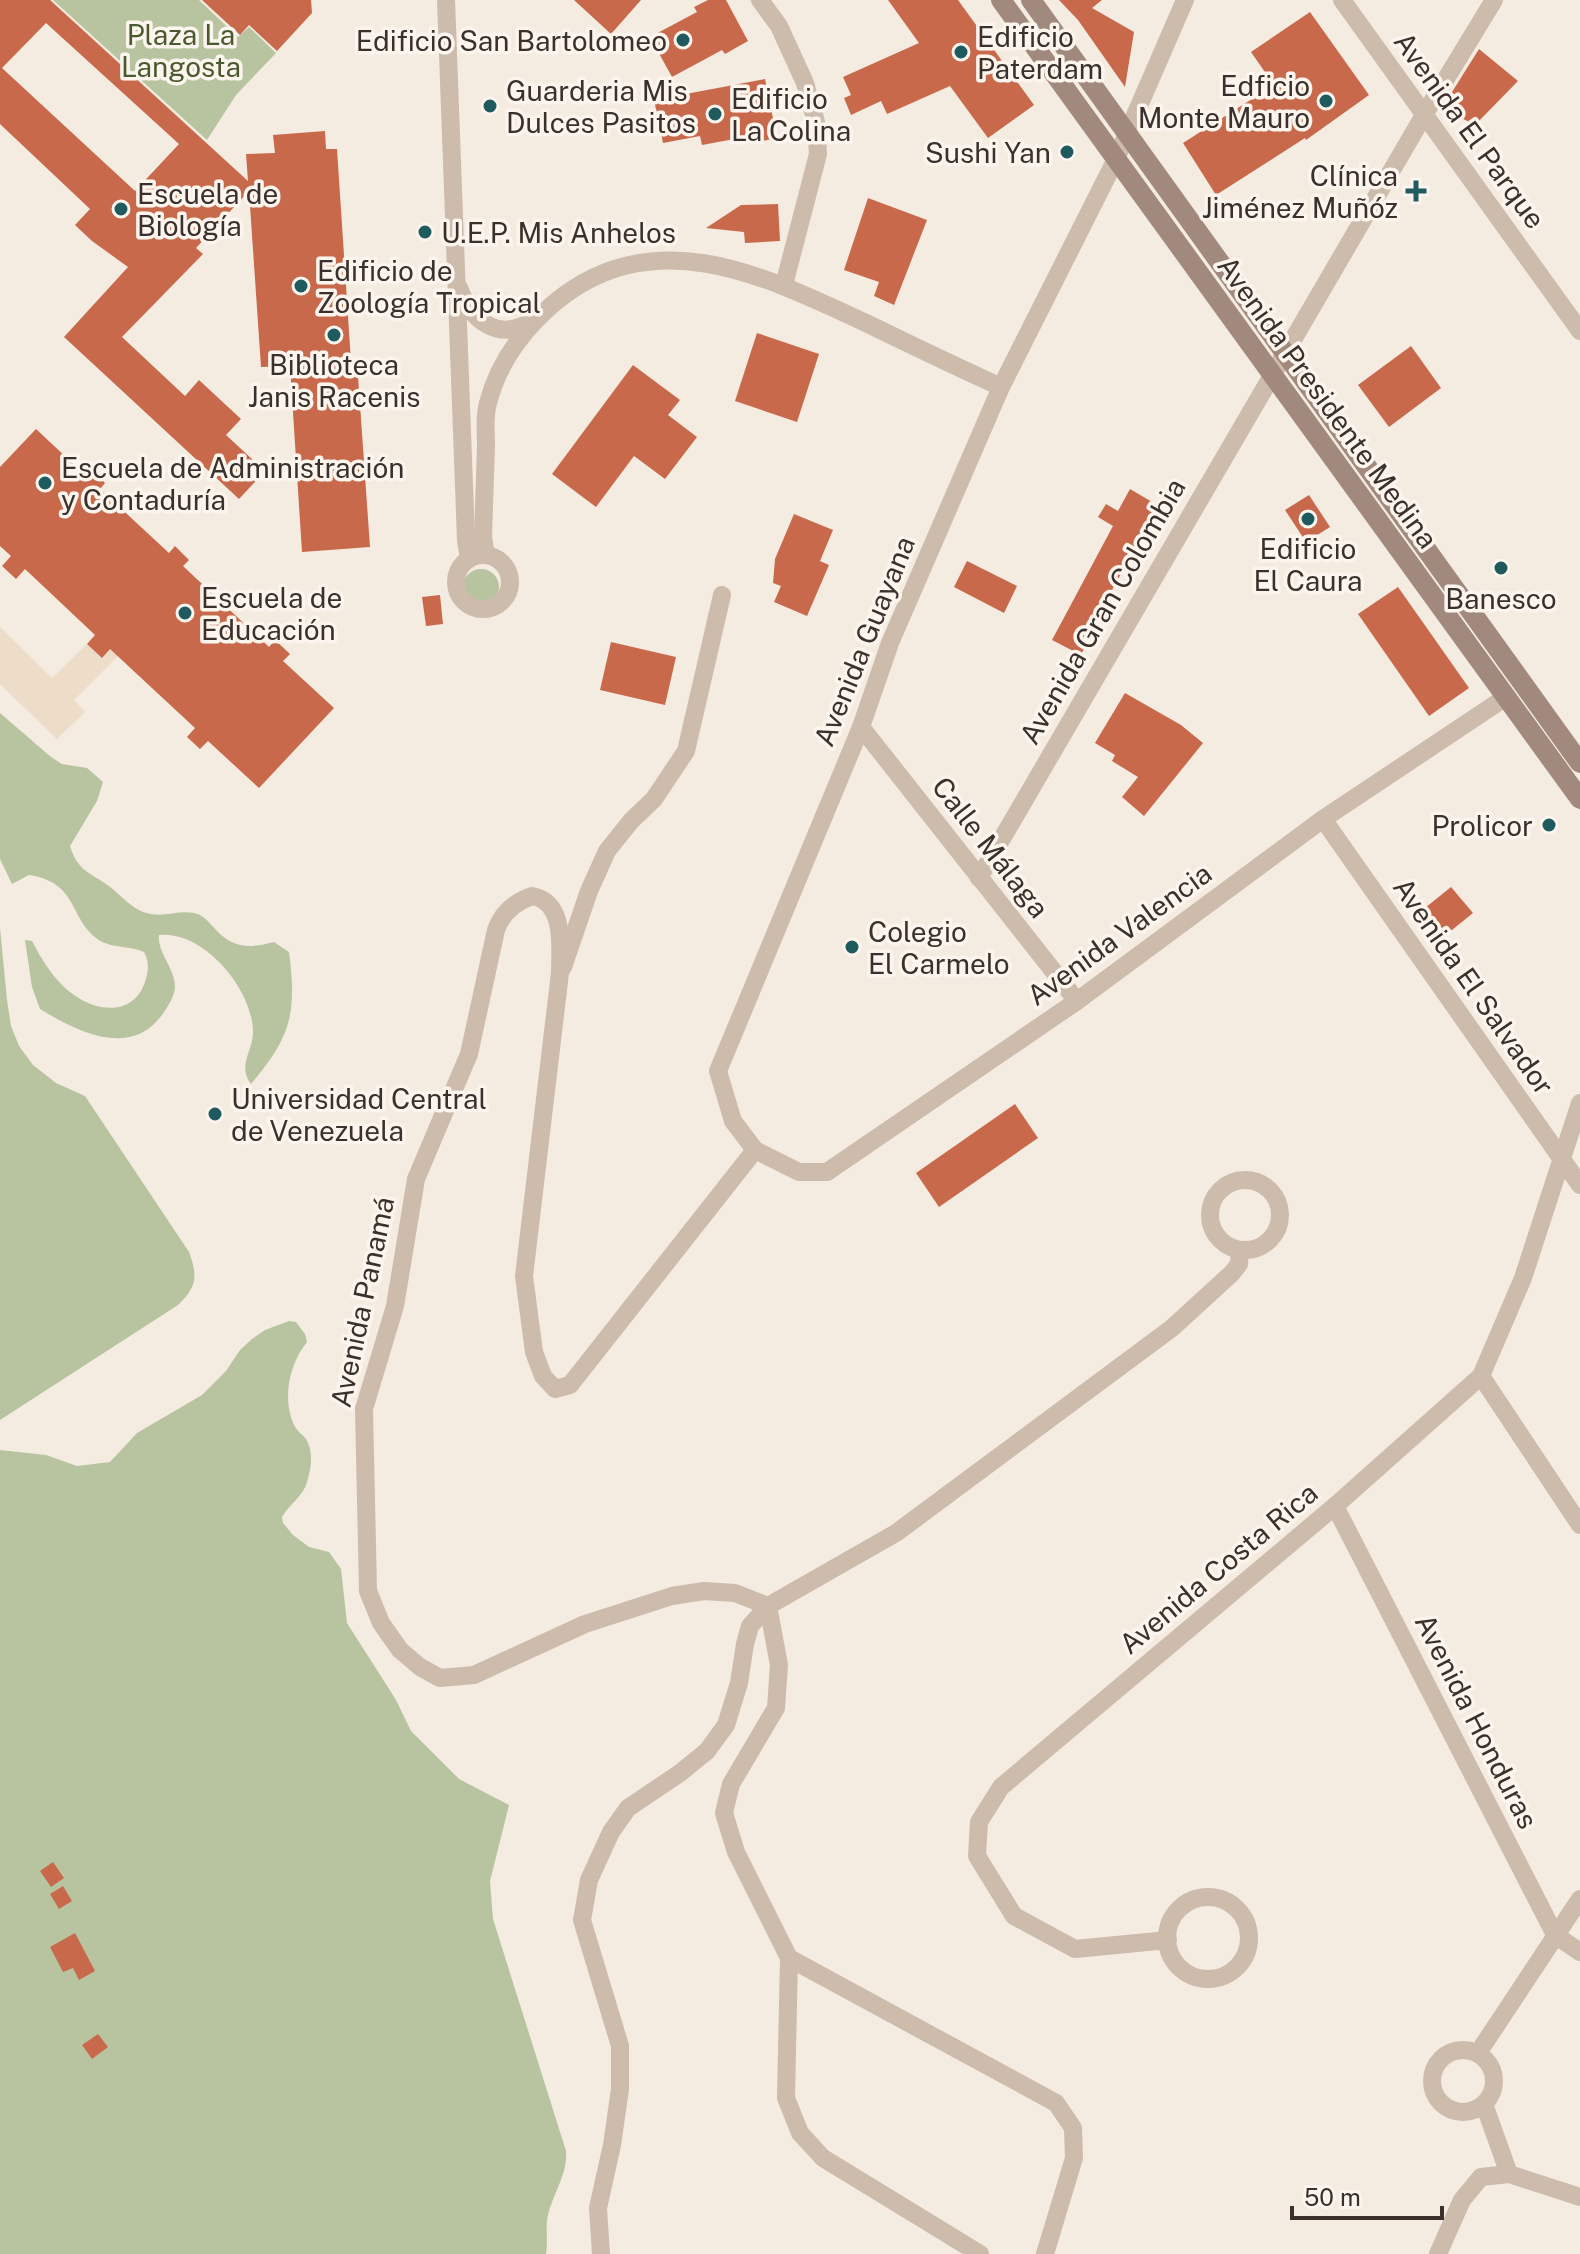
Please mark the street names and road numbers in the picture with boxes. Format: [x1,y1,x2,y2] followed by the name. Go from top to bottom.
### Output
[1388,25,1552,235] street label: Avenida El Parque
[1211,250,1445,554] street label: Avenida Presidente Medina
[1012,472,1192,750] street label: Avenida Gran Colombia
[807,531,921,751] street label: Avenida Guayana
[926,770,1056,924] street label: Calle Málaga
[1020,856,1218,1012] street label: Avenida Valencia
[1387,871,1561,1101] street label: Avenida El Salvador
[324,1194,400,1410] street label: Avenida Panamá
[1112,1476,1324,1660] street label: Avenida Costa Rica
[1409,1608,1545,1834] street label: Avenida Honduras

